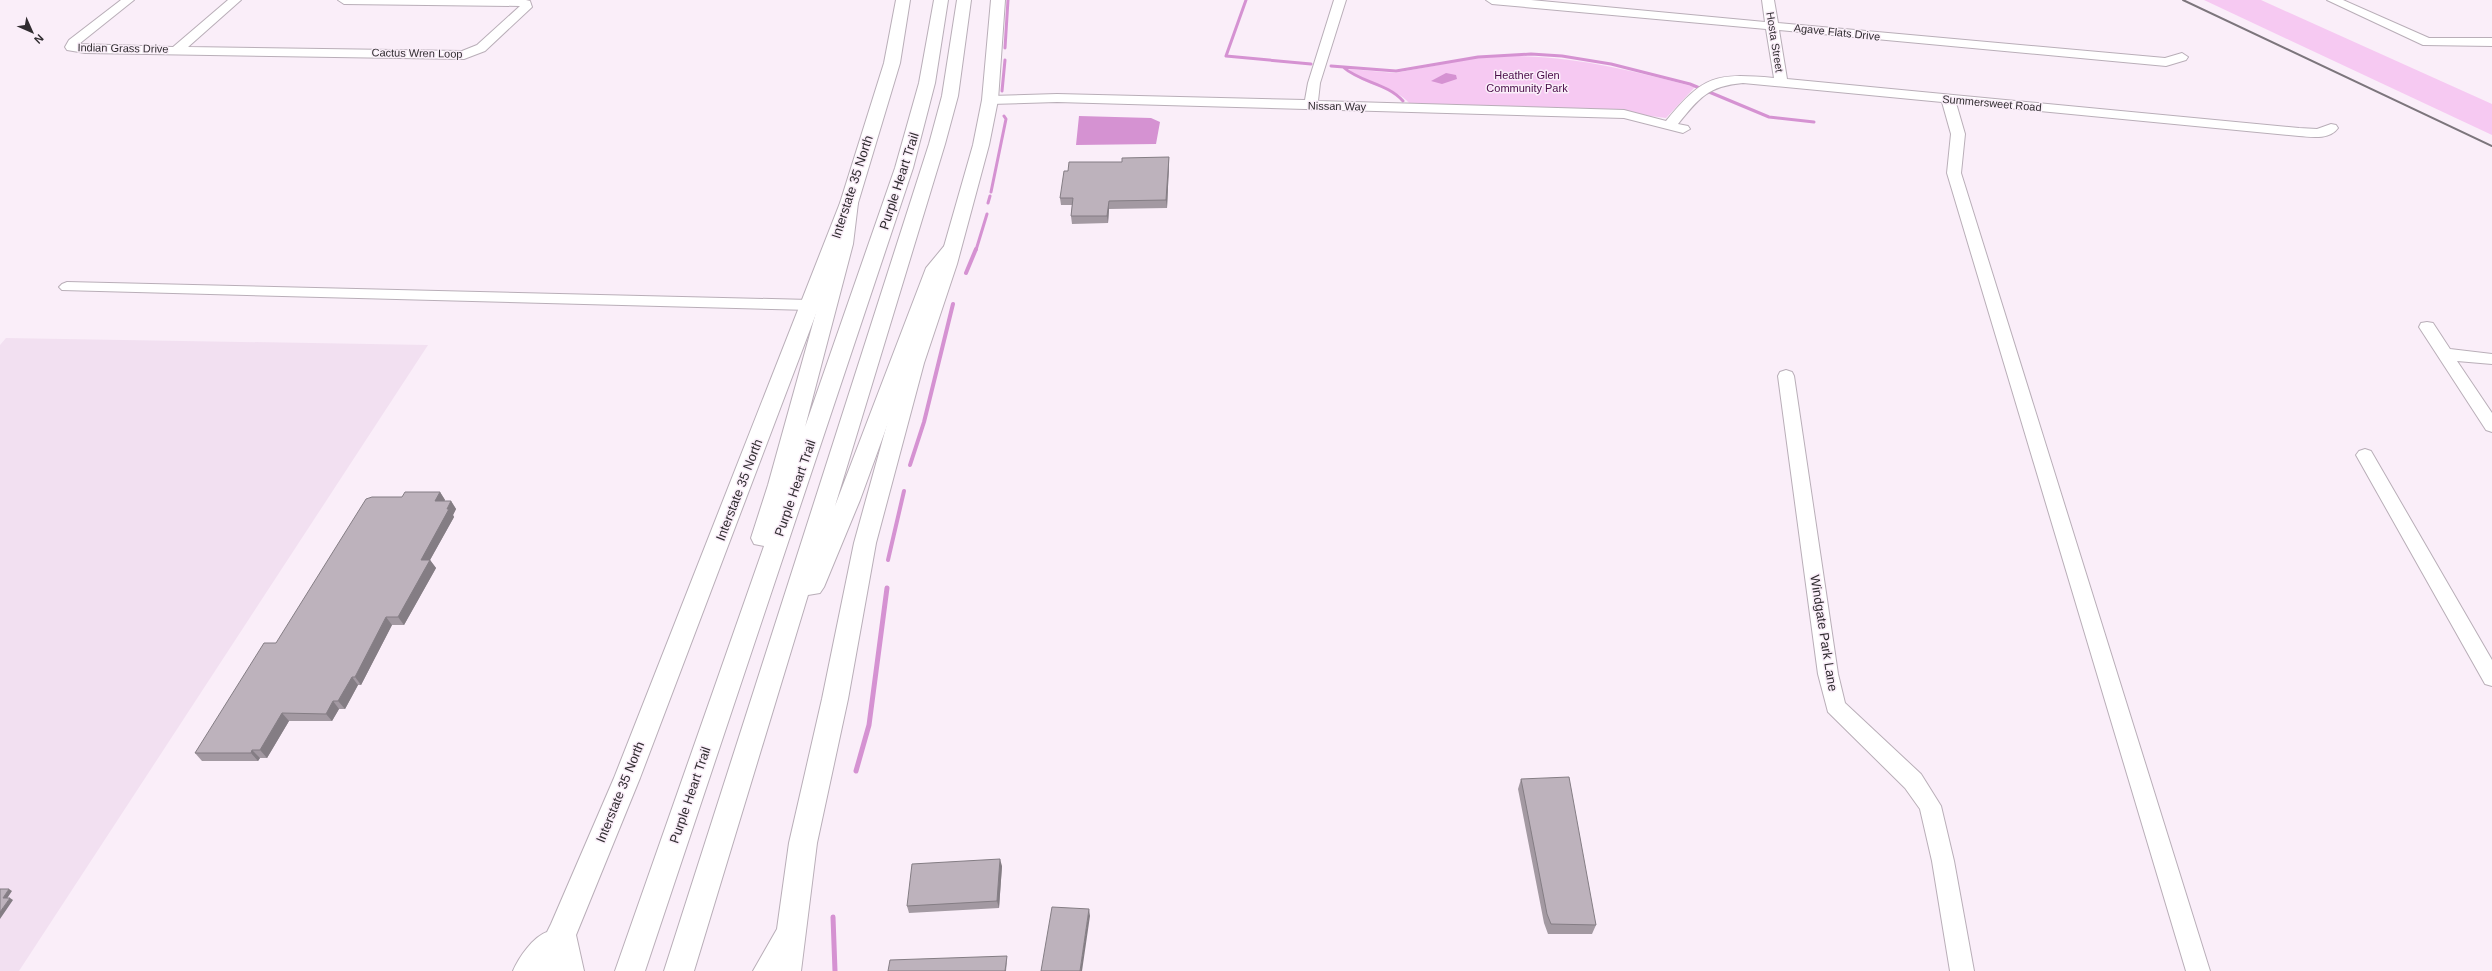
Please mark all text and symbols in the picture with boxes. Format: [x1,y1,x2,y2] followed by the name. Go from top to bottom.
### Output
[1764,11,1786,73] street label: Hosta Street
[12,12,52,52] north arrow
[1793,21,1881,43] street label: Agave Flats Drive
[32,32,46,46] text: N
[77,41,169,55] street label: Indian Grass Drive
[371,46,463,60] street label: Cactus Wren Loop
[1486,69,1568,94] park label: Heather Glen Community Park
[1942,93,2042,113] street label: Summersweet Road
[1308,99,1367,113] street label: Nissan Way
[876,130,922,231] street label: Purple Heart Trail
[828,133,876,241] street label: Interstate 35 North
[713,437,765,543] street label: Interstate 35 North
[771,438,819,538] street label: Purple Heart Trail
[1807,574,1841,692] street label: Windgate Park Lane
[593,739,647,845] street label: Interstate 35 North
[666,745,714,845] street label: Purple Heart Trail

